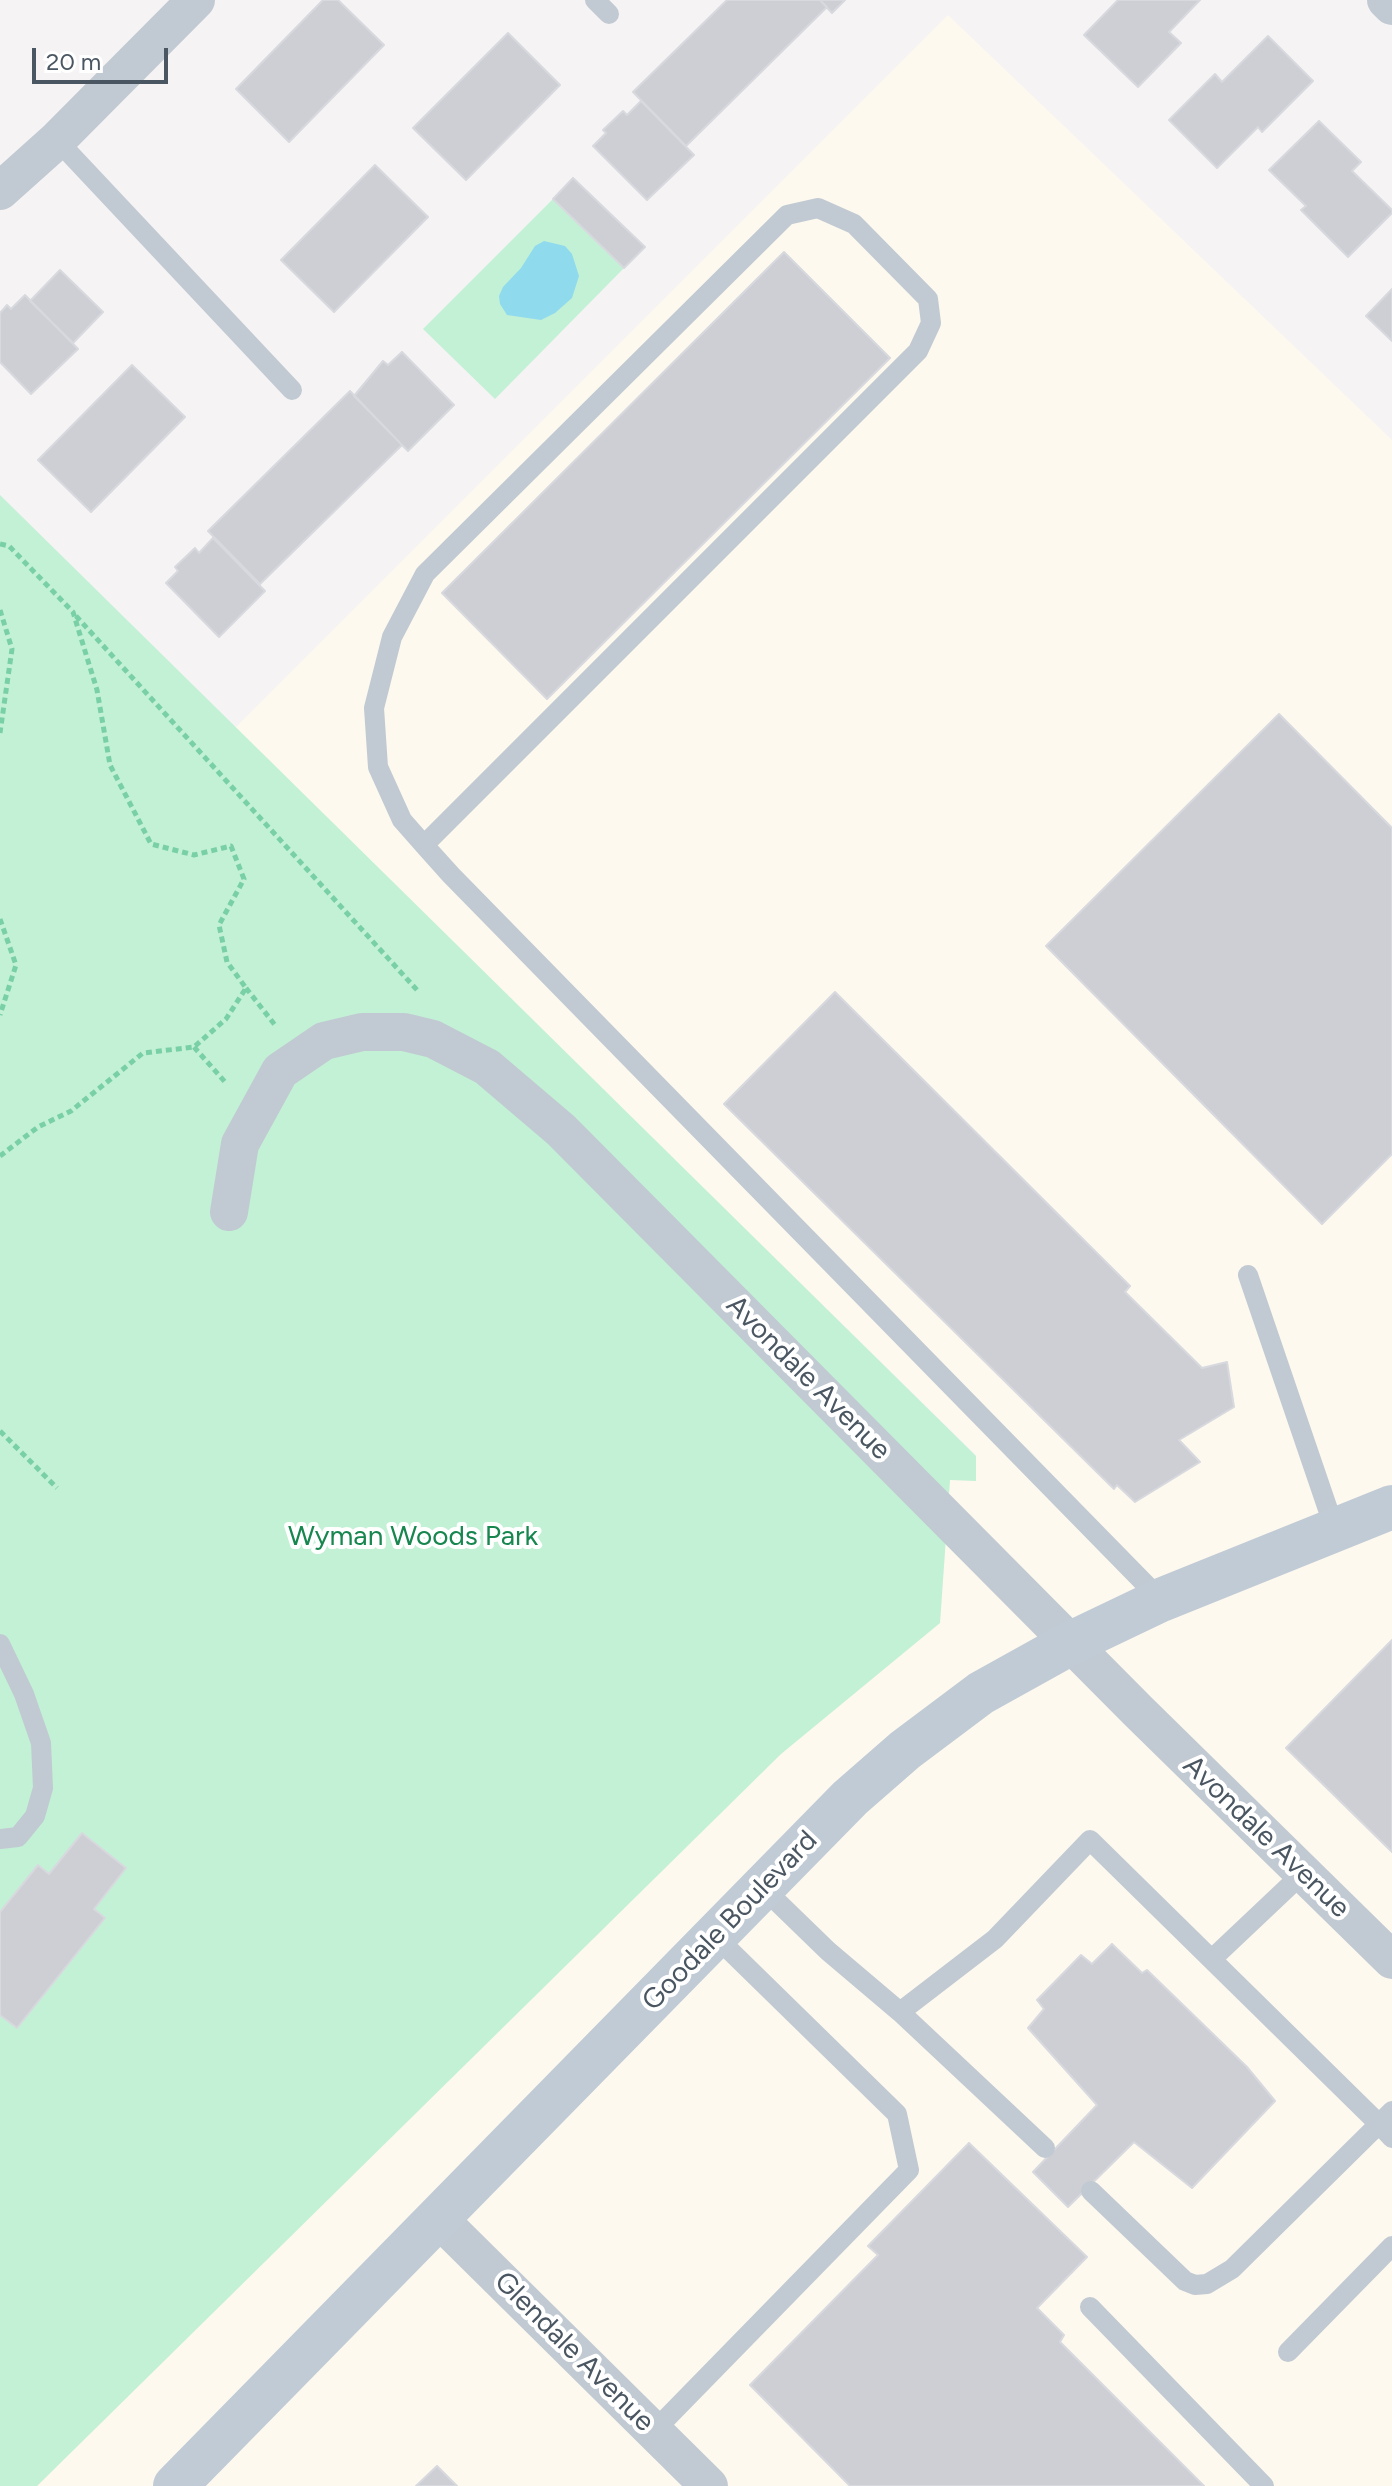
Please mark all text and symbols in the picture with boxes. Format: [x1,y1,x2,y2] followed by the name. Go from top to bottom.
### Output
[36,32,172,82] scale bar
[46,47,101,76] text: 20 m
[719,1289,897,1467] street label: Avondale Avenue
[288,1520,538,1554] park label: Wyman Woods Park
[1176,1749,1356,1925] street label: Avondale Avenue
[636,1824,824,2018] street label: Goodale Boulevard
[487,2265,661,2439] street label: Glendale Avenue

